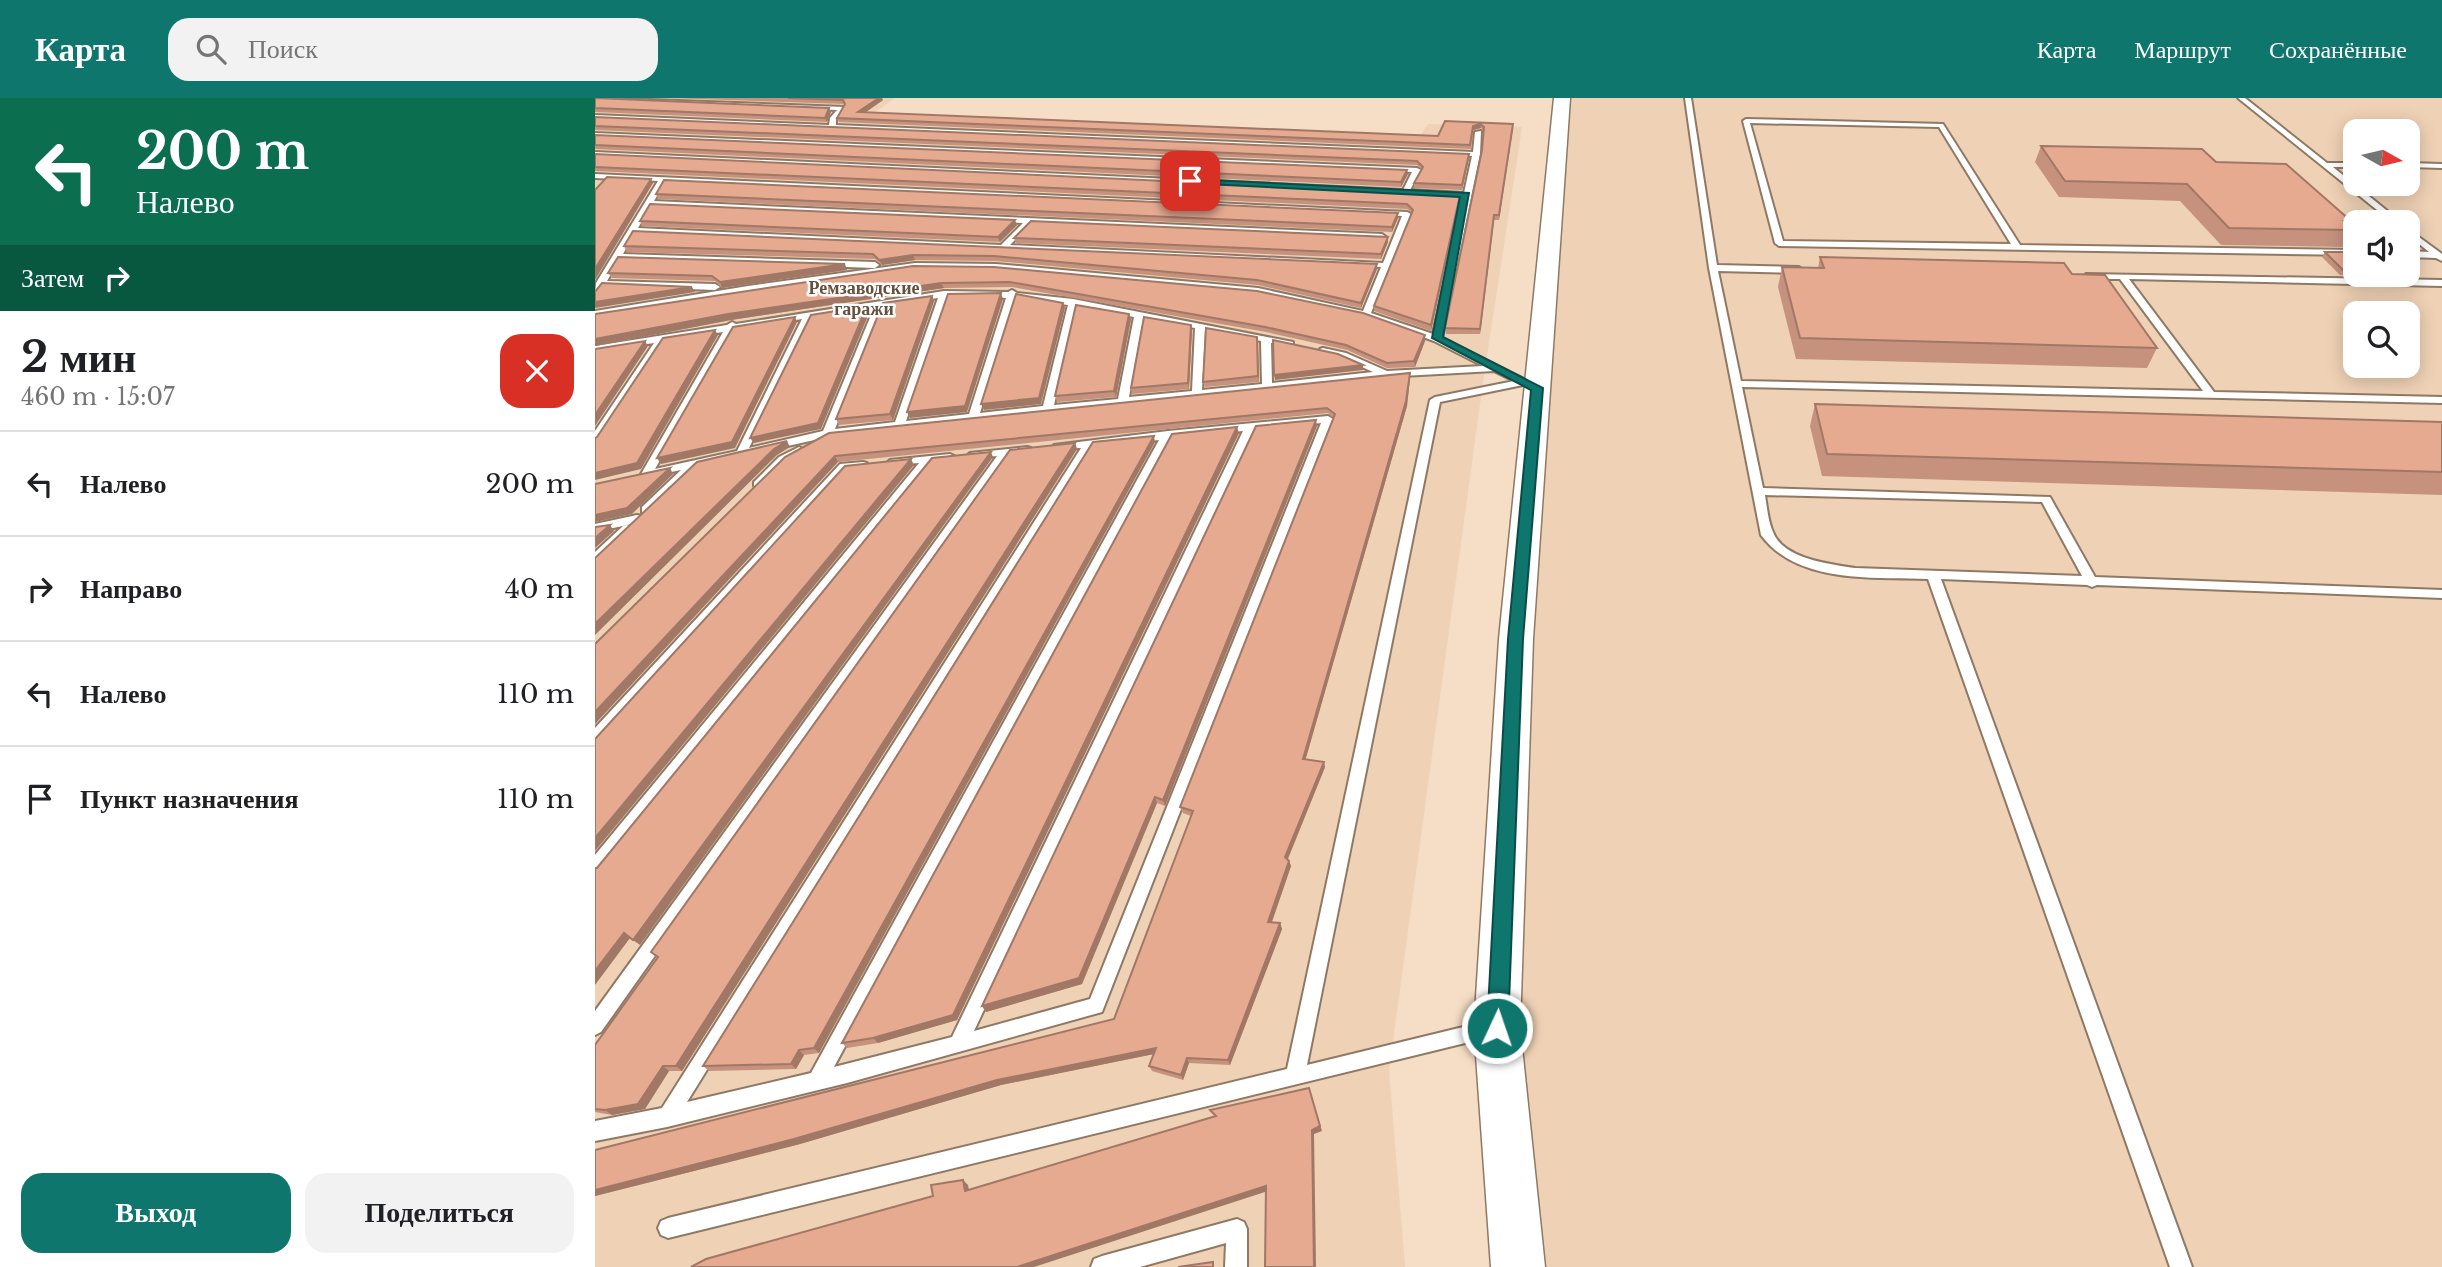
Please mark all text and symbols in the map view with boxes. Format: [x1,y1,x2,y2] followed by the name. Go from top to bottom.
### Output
[168,18,658,81] search box
[35,29,126,70] text: Карта
[192,30,230,68] icon: search
[248,33,318,65] text: Поиск
[2037,35,2096,64] text: Карта
[2134,35,2231,64] text: Маршрут
[2269,35,2407,64] text: Сохранённые
[2343,119,2420,196] north arrow
[2343,119,2420,378] map controls
[136,121,309,182] text: 200 m
[21,126,112,217] icon: left
[1160,151,1220,211] pin
[1171,162,1209,200] icon: arrive
[136,182,235,222] text: Налево
[2343,210,2420,287] button: sound
[98,259,136,297] icon: right
[21,262,84,294] text: Затем
[808,277,920,320] district label: Ремзаводские гаражи
[2343,301,2420,378] button: search
[21,331,137,383] text: 2 мин
[500,334,574,408] button: close
[21,383,175,411] text: 460 m · 15:07
[21,465,59,503] icon: left
[80,468,166,500] text: Налево
[485,468,574,500] text: 200 m
[21,570,59,608] icon: right
[80,573,182,605] text: Направо
[505,573,574,605] text: 40 m
[21,675,59,713] icon: left
[80,678,166,710] text: Налево
[497,678,574,710] text: 110 m
[21,780,59,818] icon: arrive
[80,783,298,815] text: Пункт назначения
[497,783,574,815] text: 110 m
[1460,991,1534,1065] position arrow
[21,1173,291,1253] button: Выход
[305,1173,574,1253] button: Поделиться

